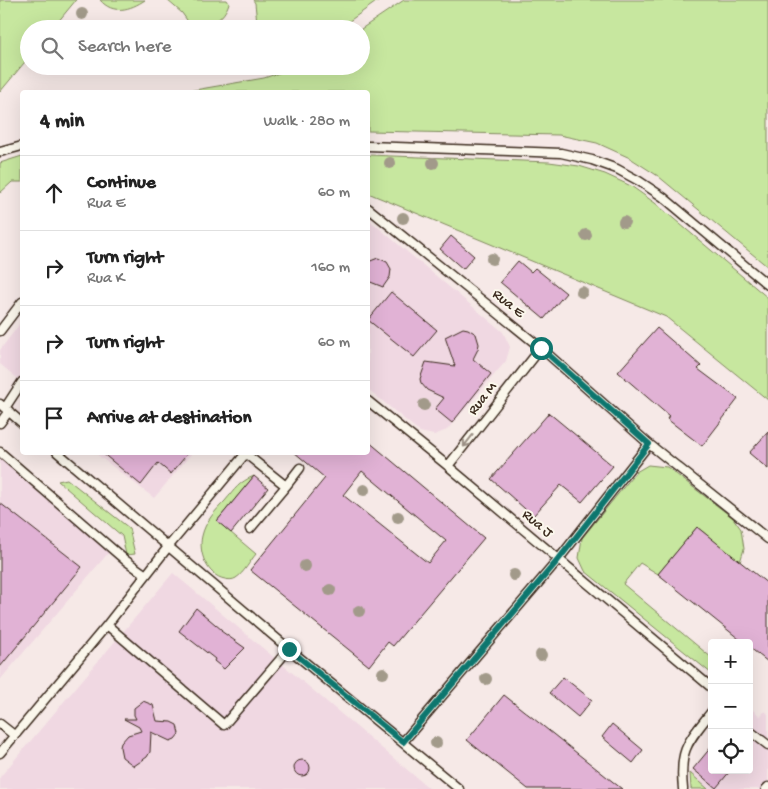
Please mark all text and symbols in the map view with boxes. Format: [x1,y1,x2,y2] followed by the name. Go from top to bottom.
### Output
[20,20,370,75] search box
[38,34,66,62] icon: search
[78,36,172,59] text: Search here
[40,110,84,135] text: 4 min
[263,113,350,132] text: Walk · 280 m
[87,172,156,195] text: Continue
[40,179,68,207] icon: ahead
[318,184,350,203] text: 60 m
[87,195,126,214] text: Rua E
[87,247,163,270] text: Turn right
[40,254,68,282] icon: right
[311,259,350,278] text: 160 m
[87,270,124,289] text: Rua K
[488,286,528,323] street label: Rua E
[40,329,68,357] icon: right
[87,332,163,355] text: Turn right
[318,334,350,353] text: 60 m
[530,337,553,360] route start
[464,378,502,419] street label: Rua M
[40,404,68,432] icon: arrive
[87,407,251,430] text: Arrive at destination
[462,434,473,447] one-way arrow
[518,506,557,543] street label: Rua J
[278,638,301,661] route end
[708,639,753,774] map controls
[708,639,753,684] button: +
[708,684,753,729] button: −
[708,729,753,774] button: locate

